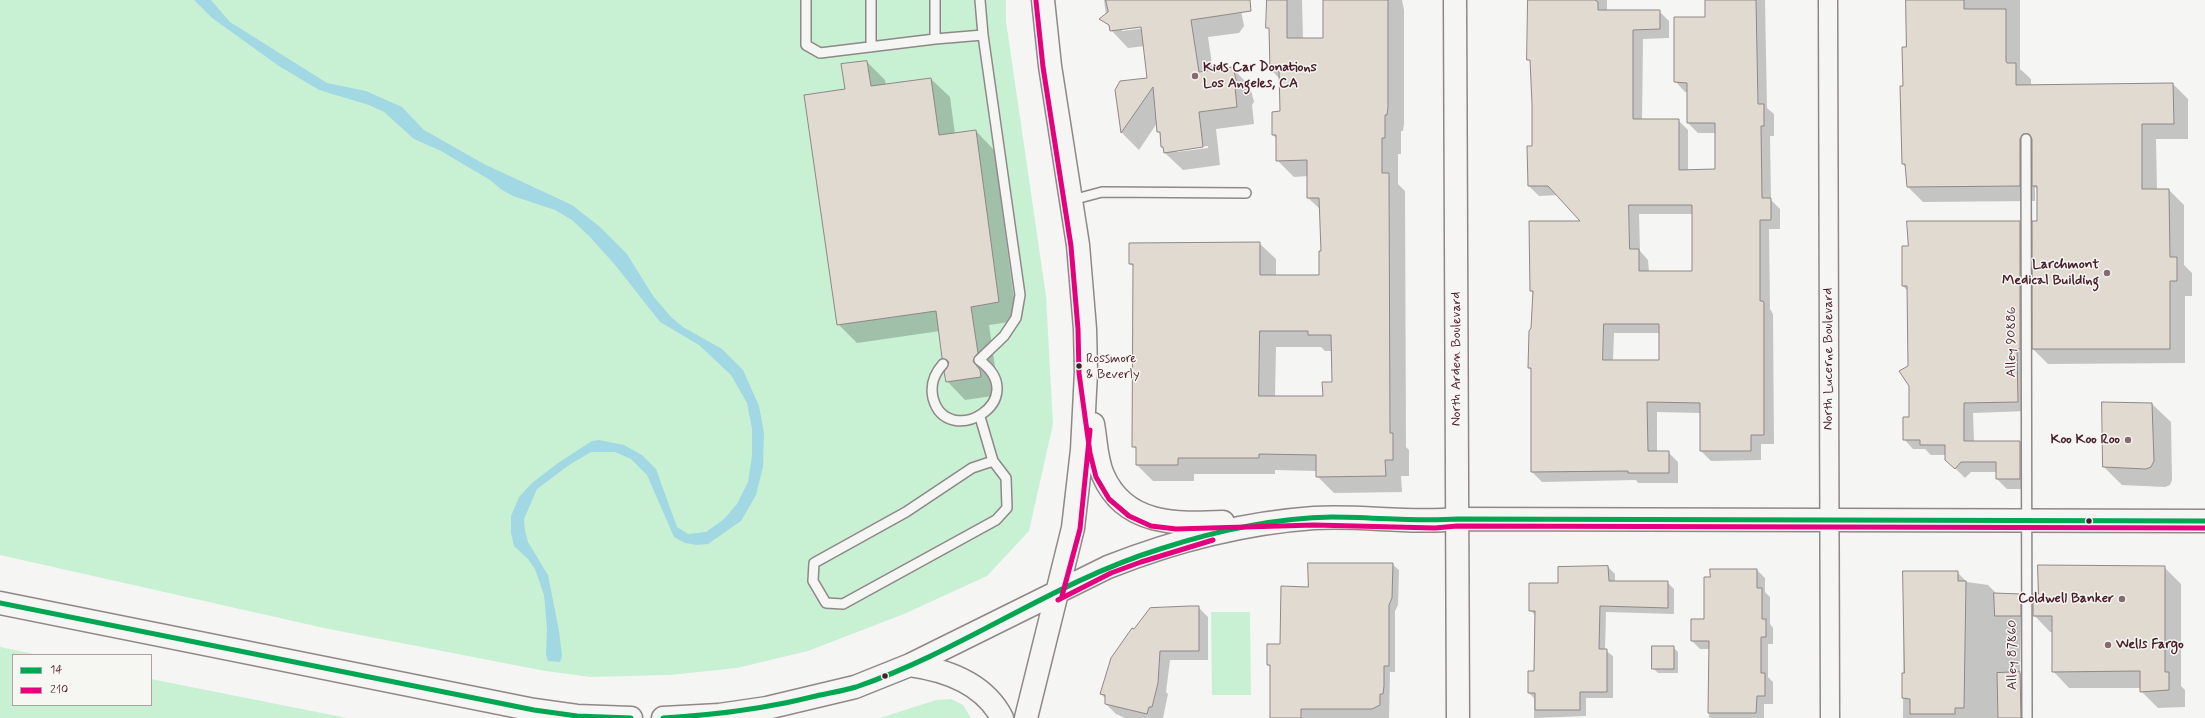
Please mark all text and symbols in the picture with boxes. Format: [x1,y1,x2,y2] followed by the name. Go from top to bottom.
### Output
[1203,60,1317,92] place label: Kids Car Donations Los Angeles, CA
[1190,71,1200,81] marker: Kids Car Donations Los Angeles, CA
[2002,257,2099,290] place label: Larchmont Medical Building
[2102,268,2112,278] marker: Larchmont Medical Building
[1821,288,1837,430] street label: North Lucerne Boulevard
[1449,292,1465,426] street label: North Arden Boulevard
[2004,306,2020,378] street label: Alley 90886
[1086,351,1140,382] place label: Rossmore & Beverly
[1074,361,1084,371] marker: Rossmore & Beverly
[2051,432,2120,448] place label: Koo Koo Roo
[2123,435,2133,445] marker: Koo Koo Roo
[2084,516,2094,526] unlabelled marker
[2018,591,2114,607] place label: Coldwell Banker
[2117,594,2127,604] marker: Coldwell Banker
[2005,620,2021,690] street label: Alley 87860
[2116,637,2184,653] place label: Wells Fargo
[2103,640,2113,650] marker: Wells Fargo
[12,654,152,706] legend
[50,662,63,678] text: 14
[880,671,890,681] unlabelled marker
[50,682,68,698] text: 210

